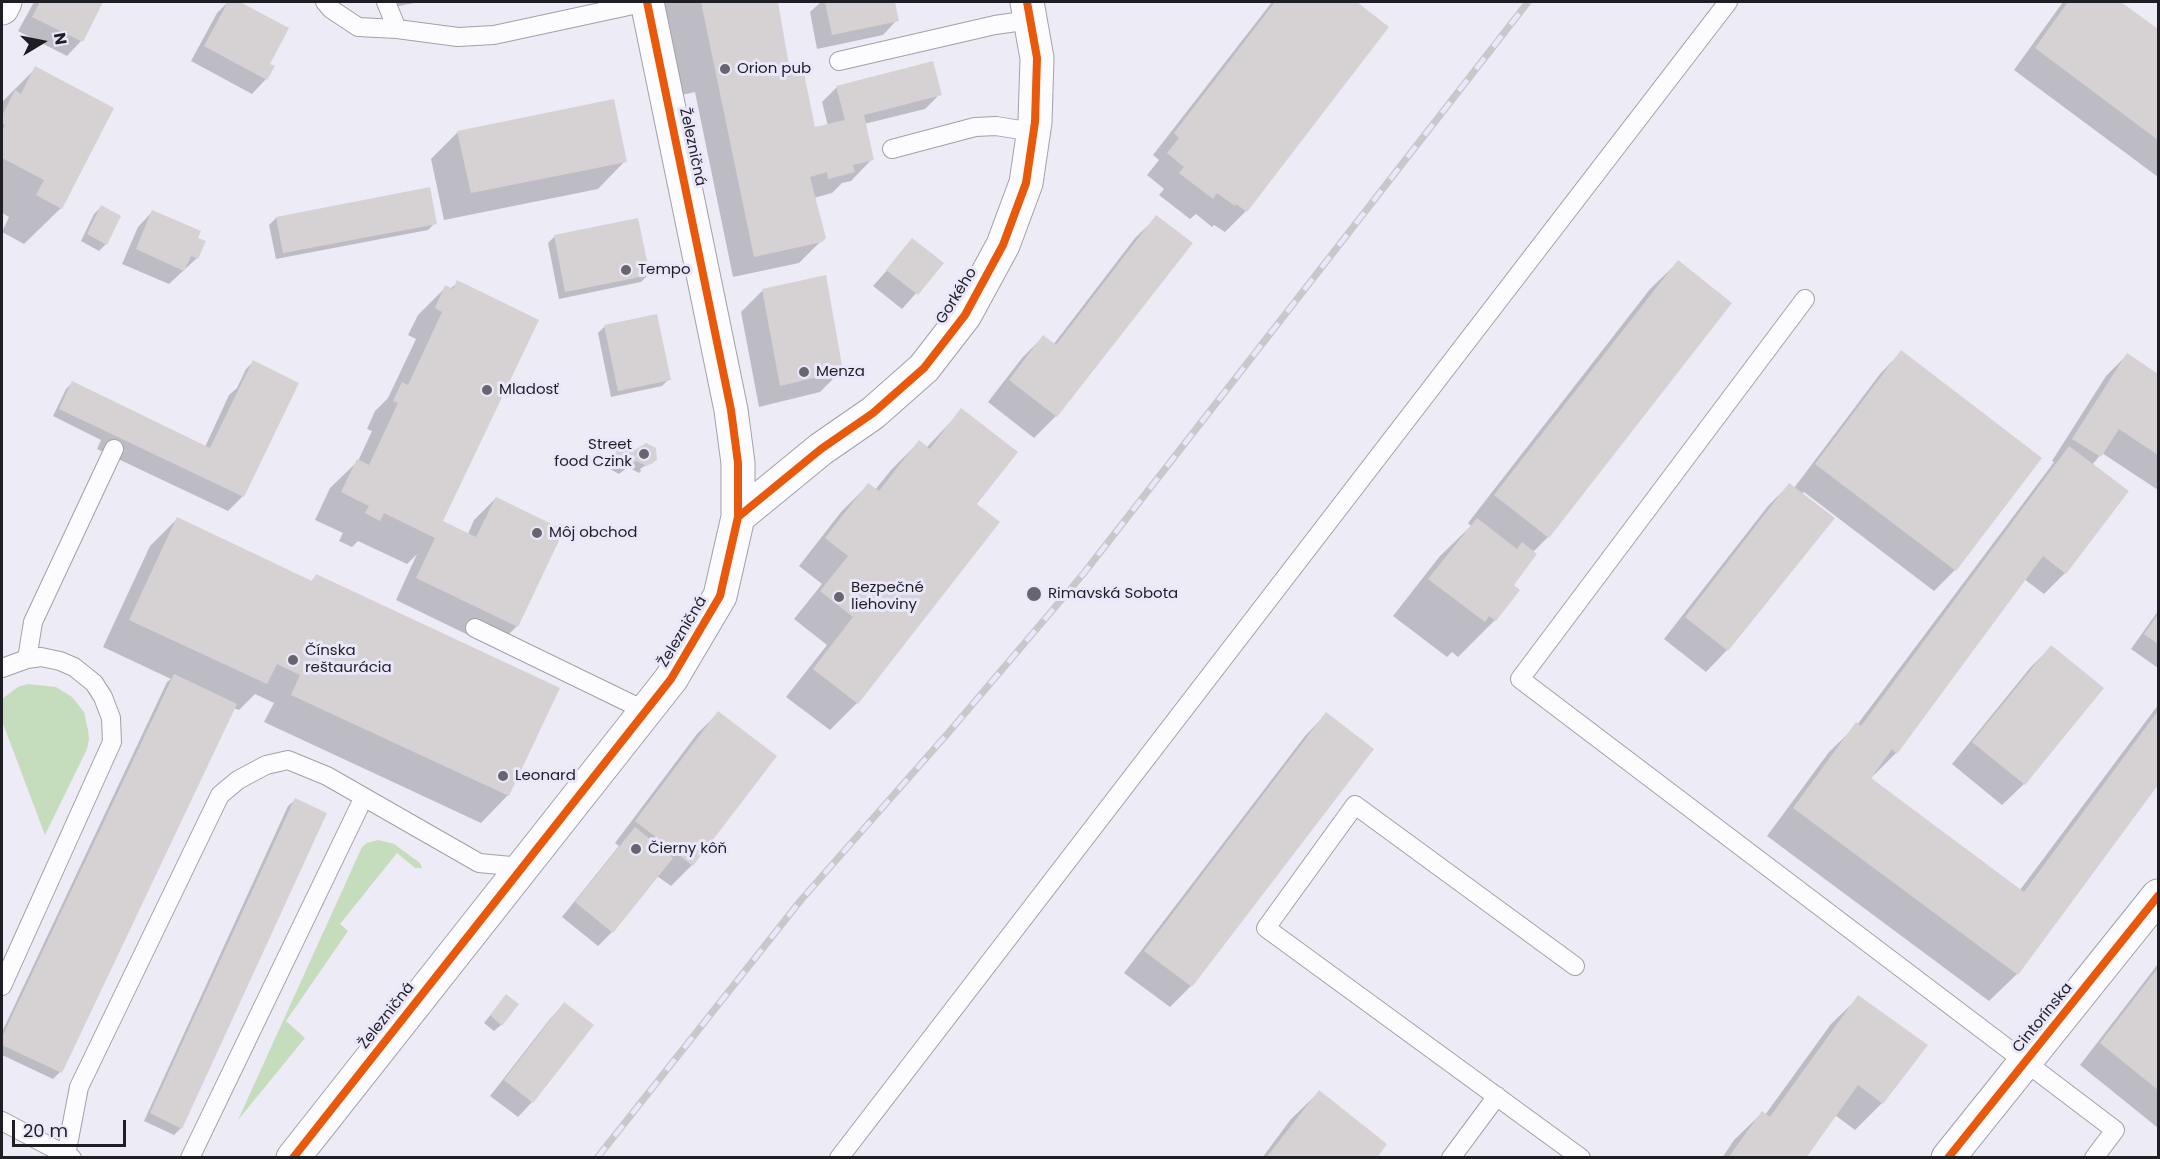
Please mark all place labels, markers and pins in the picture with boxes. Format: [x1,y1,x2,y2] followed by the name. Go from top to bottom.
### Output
[737,60,811,78] place label: Orion pub
[718,62,732,76] marker: Orion pub
[638,261,691,279] place label: Tempo
[619,263,633,277] marker: Tempo
[816,363,865,381] place label: Menza
[797,365,811,379] marker: Menza
[499,381,559,399] place label: Mladosť
[480,383,494,397] marker: Mladosť
[554,436,632,471] place label: Street food Czink
[637,447,651,461] marker: Street food Czink
[549,524,637,542] place label: Môj obchod
[530,526,544,540] marker: Môj obchod
[851,579,924,614] place label: Bezpečné liehoviny
[1025,585,1043,603] marker: Rimavská Sobota
[1048,585,1178,603] place label: Rimavská Sobota
[832,590,846,604] marker: Bezpečné liehoviny
[305,642,392,677] place label: Čínska reštaurácia
[286,653,300,667] marker: Čínska reštaurácia
[515,767,576,785] place label: Leonard
[496,769,510,783] marker: Leonard
[648,840,727,858] place label: Čierny kôň
[629,842,643,856] marker: Čierny kôň

